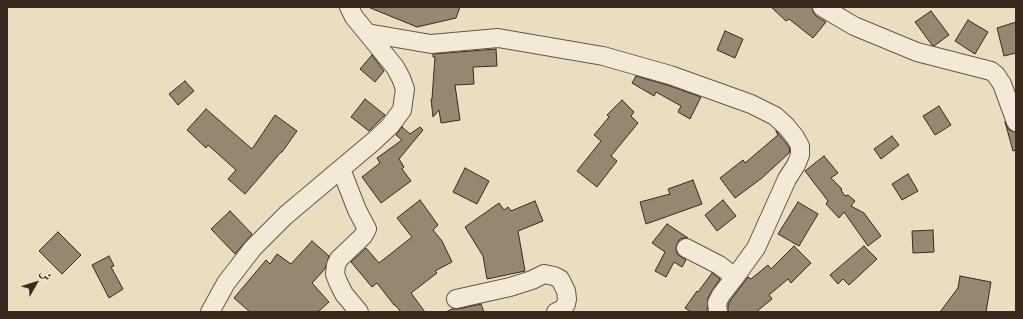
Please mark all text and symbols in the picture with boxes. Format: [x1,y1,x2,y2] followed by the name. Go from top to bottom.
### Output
[16,263,56,303] north arrow
[36,266,55,284] text: ش

